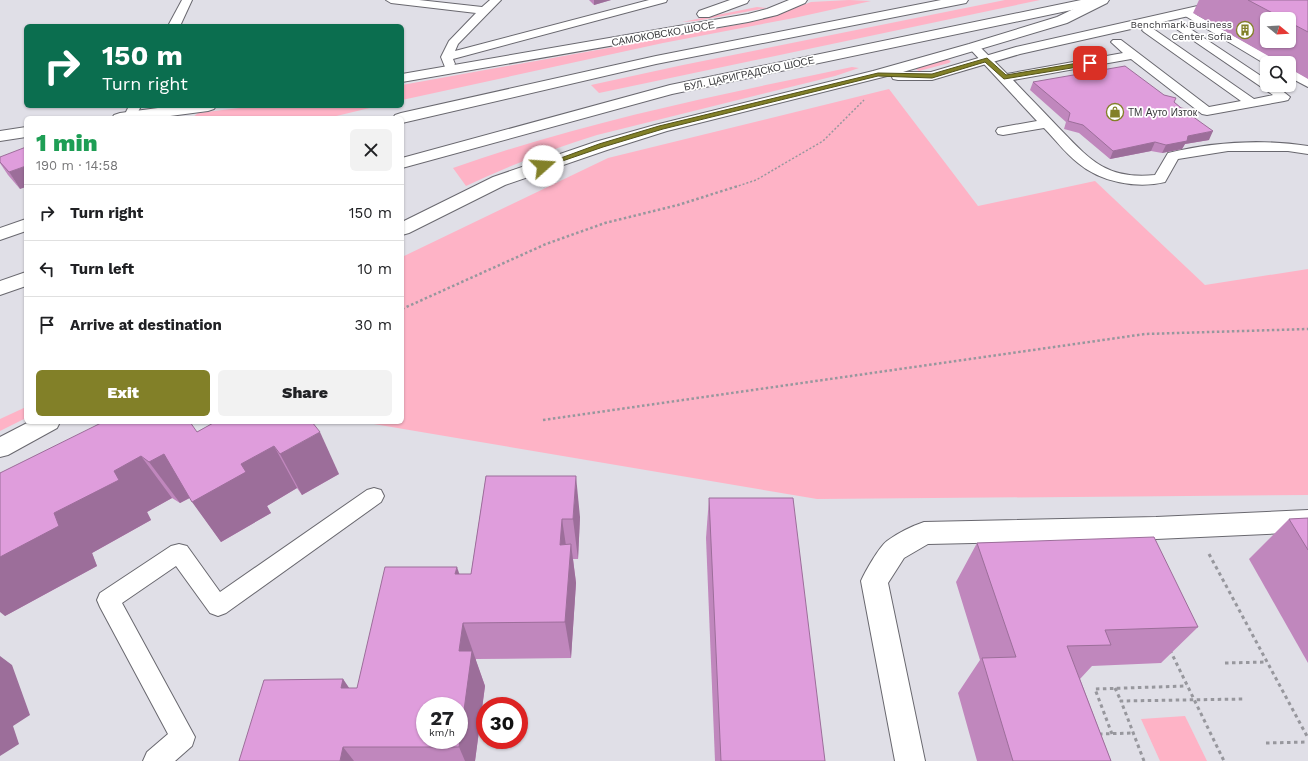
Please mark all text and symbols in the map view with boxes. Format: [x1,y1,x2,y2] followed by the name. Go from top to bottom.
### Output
[1260,12,1296,48] north arrow
[1260,12,1296,92] map controls
[611,19,716,48] street label: САМОКОВСКО ШОСЕ
[1130,19,1232,42] place label: Benchmark Business Center Sofia
[1235,20,1255,40] building icon: Benchmark Business Center Sofia
[102,39,183,72] text: 150 m
[36,40,88,92] icon: right
[1073,46,1107,80] pin
[1079,52,1101,74] icon: arrive
[683,54,816,93] street label: БУЛ. ЦАРИГРАДСКО ШОСЕ
[1260,56,1296,92] button: search
[102,73,188,94] text: Turn right
[1105,102,1125,122] shop icon: ТМ Ауто Изток
[1128,107,1198,118] place label: ТМ Ауто Изток
[36,129,98,157] text: 1 min
[350,129,392,171] button: close
[522,145,564,187] position arrow
[36,158,118,173] text: 190 m · 14:58
[36,202,58,224] icon: right
[70,204,143,222] text: Turn right
[349,204,392,222] text: 150 m
[36,258,58,280] icon: left
[70,260,134,278] text: Turn left
[357,260,392,278] text: 10 m
[36,314,58,336] icon: arrive
[70,316,222,334] text: Arrive at destination
[355,316,392,334] text: 30 m
[36,370,210,416] button: Exit
[218,370,392,416] button: Share
[476,697,528,749] speed limit sign: 30
[430,706,454,730] text: 27
[429,727,455,738] text: km/h

